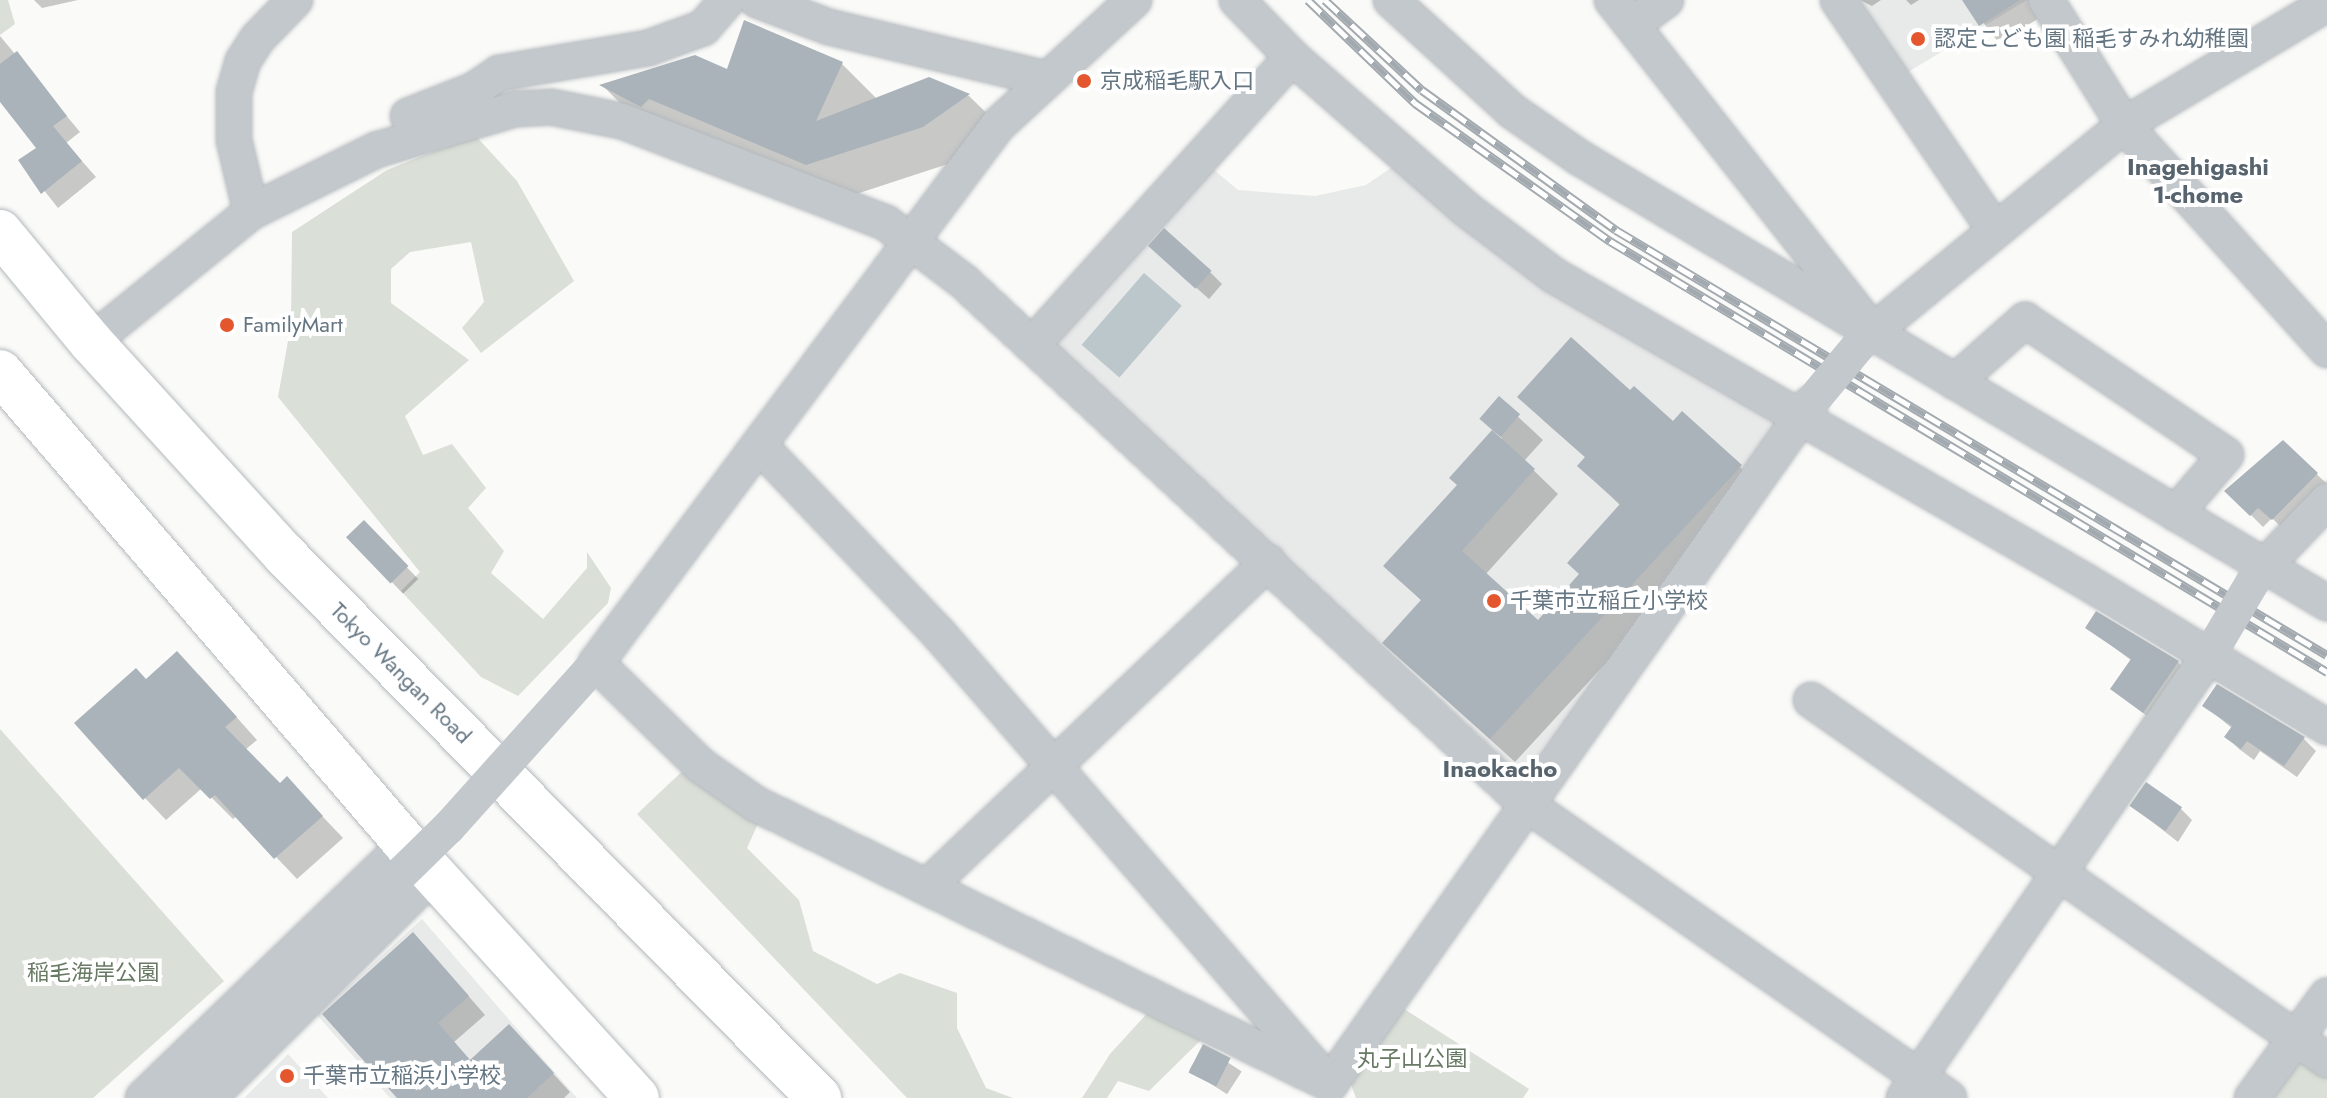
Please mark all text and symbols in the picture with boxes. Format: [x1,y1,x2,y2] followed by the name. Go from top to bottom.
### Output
[1934,26,2249,52] place label: 認定こども園 稲毛すみれ幼稚園
[1909,30,1927,48] marker: 認定こども園 稲毛すみれ幼稚園
[1100,68,1254,94] place label: 京成稲毛駅入口
[1075,72,1093,90] marker: 京成稲毛駅入口
[2127,153,2269,209] district label: Inagehigashi 1-chome
[243,312,343,338] place label: FamilyMart
[218,316,236,334] marker: FamilyMart
[1510,588,1708,614] place label: 千葉市立稲丘小学校
[1485,592,1503,610] marker: 千葉市立稲丘小学校
[325,597,477,749] street label: Tokyo Wangan Road
[1442,755,1558,783] district label: Inaokacho
[27,960,159,986] park label: 稲毛海岸公園
[1357,1046,1467,1072] park label: 丸子山公園
[303,1063,501,1089] place label: 千葉市立稲浜小学校
[278,1067,296,1085] marker: 千葉市立稲浜小学校

